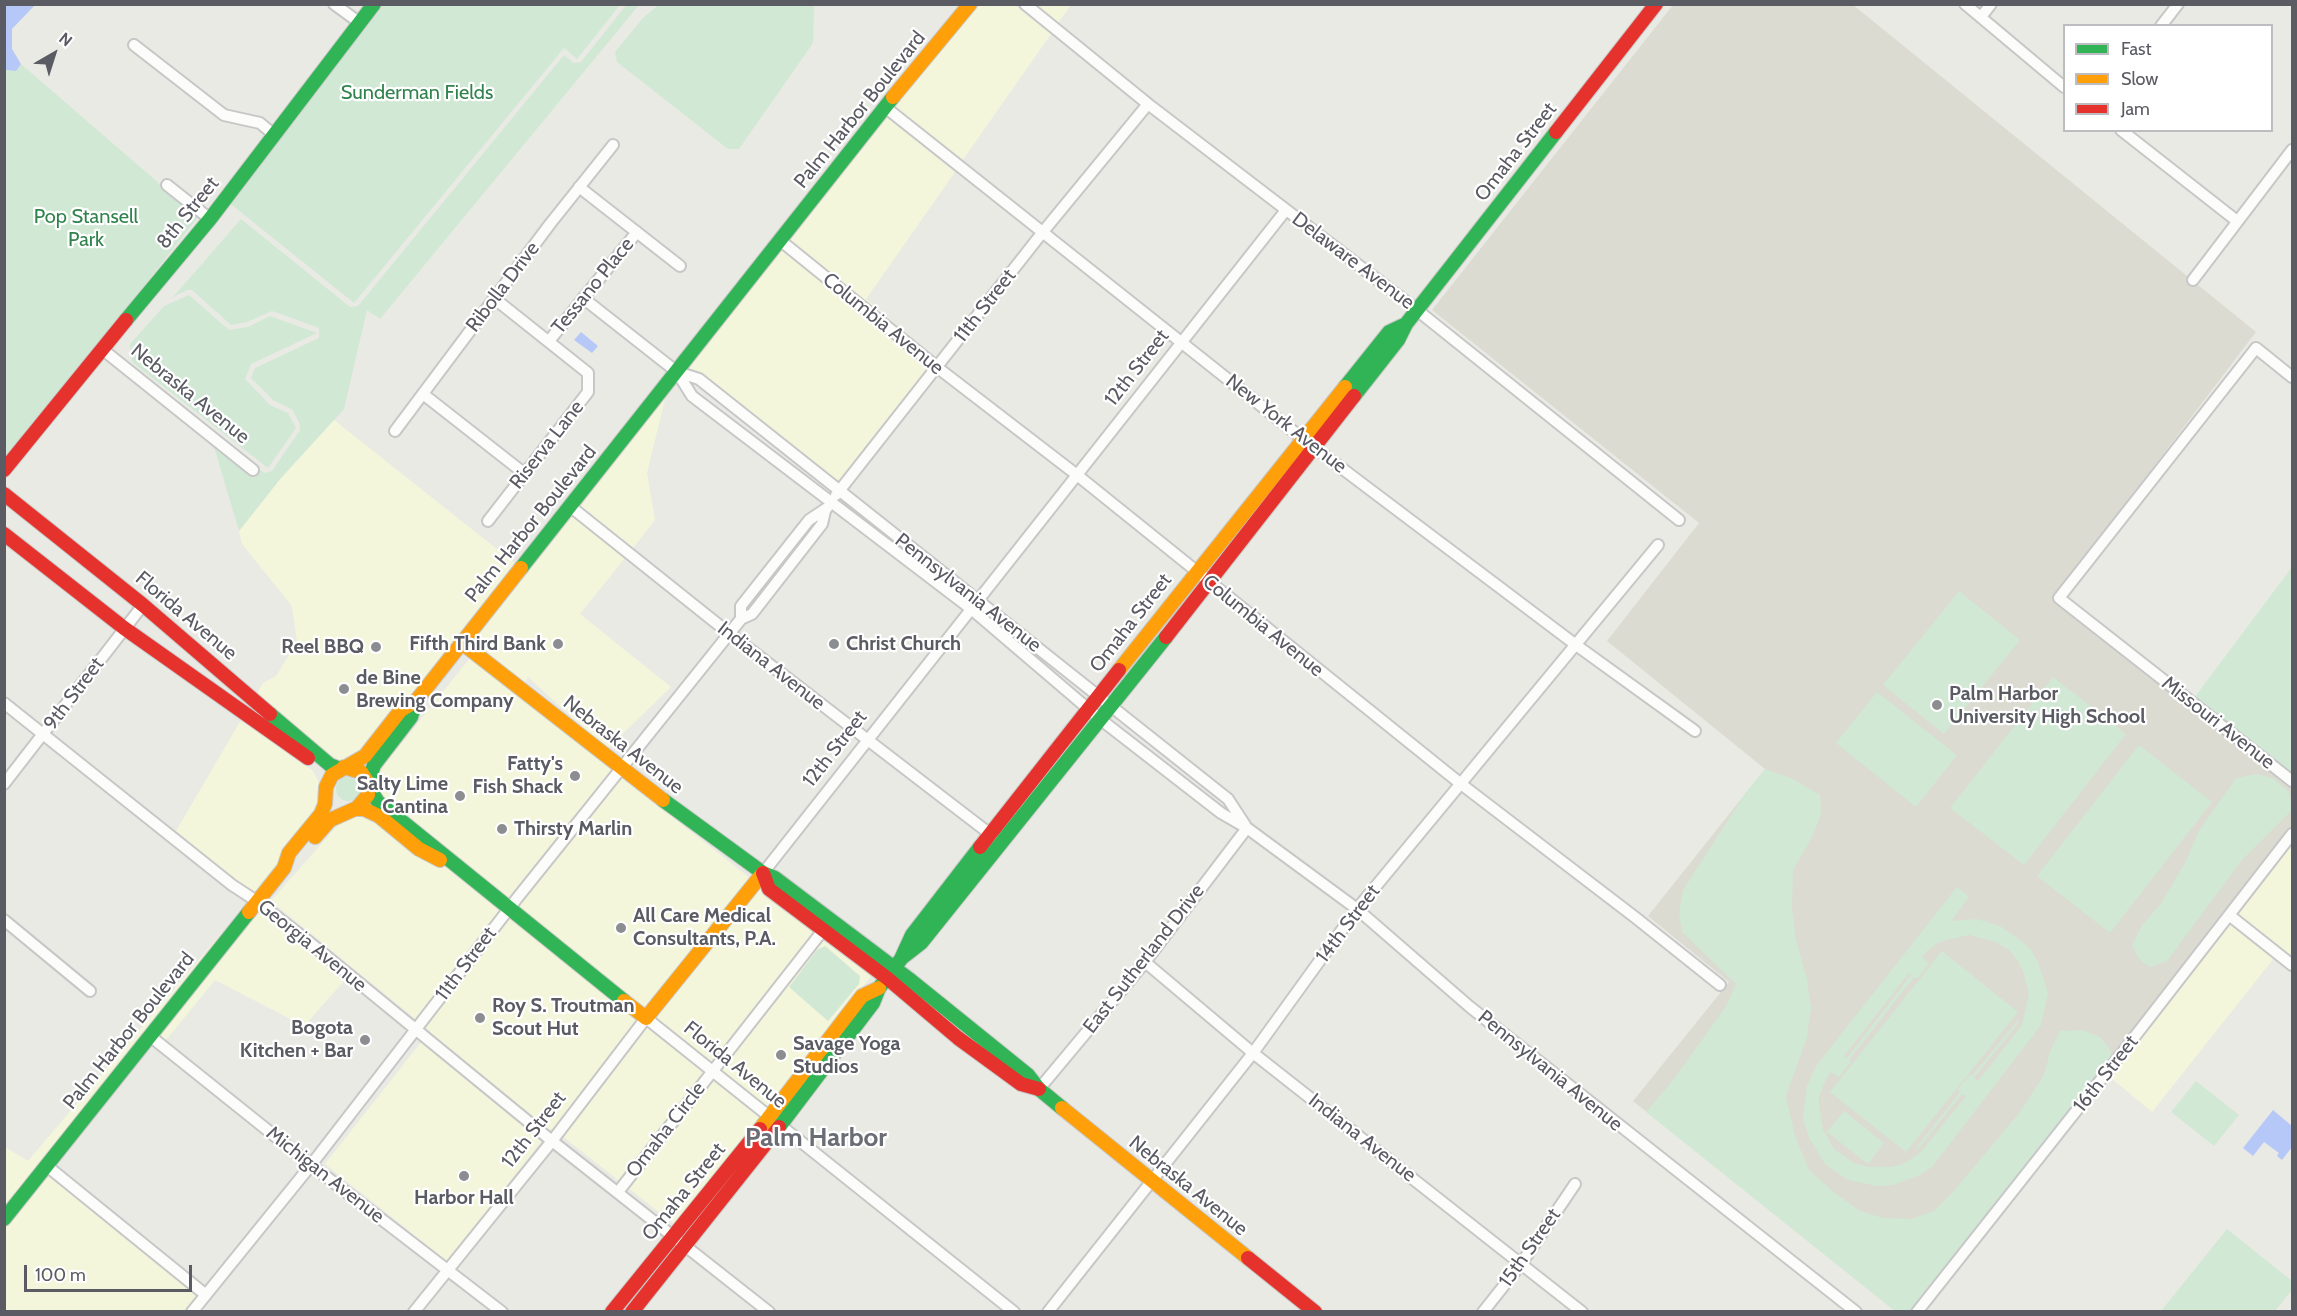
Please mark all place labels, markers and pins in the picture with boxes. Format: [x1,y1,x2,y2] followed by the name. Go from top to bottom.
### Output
[409,632,546,656] place label: Fifth Third Bank
[846,632,961,656] place label: Christ Church
[281,635,364,659] place label: Reel BBQ
[551,637,565,651] marker: Fifth Third Bank
[827,637,841,651] marker: Christ Church
[369,640,383,654] marker: Reel BBQ
[356,666,514,713] place label: de Bine Brewing Company
[337,682,351,696] marker: de Bine Brewing Company
[1949,682,2145,729] place label: Palm Harbor University High School
[1930,698,1944,712] marker: Palm Harbor University High School
[473,752,563,799] place label: Fatty's Fish Shack
[568,769,582,783] marker: Fatty's Fish Shack
[357,772,448,819] place label: Salty Lime Cantina
[453,789,467,803] marker: Salty Lime Cantina
[514,817,632,841] place label: Thirsty Marlin
[495,822,509,836] marker: Thirsty Marlin
[633,904,776,951] place label: All Care Medical Consultants, P.A.
[614,921,628,935] marker: All Care Medical Consultants, P.A.
[492,994,635,1041] place label: Roy S. Troutman Scout Hut
[473,1011,487,1025] marker: Roy S. Troutman Scout Hut
[240,1016,353,1063] place label: Bogota Kitchen + Bar
[793,1032,901,1079] place label: Savage Yoga Studios
[358,1033,372,1047] marker: Bogota Kitchen + Bar
[774,1048,788,1062] marker: Savage Yoga Studios
[457,1169,471,1183] marker: Harbor Hall
[414,1186,514,1210] place label: Harbor Hall

